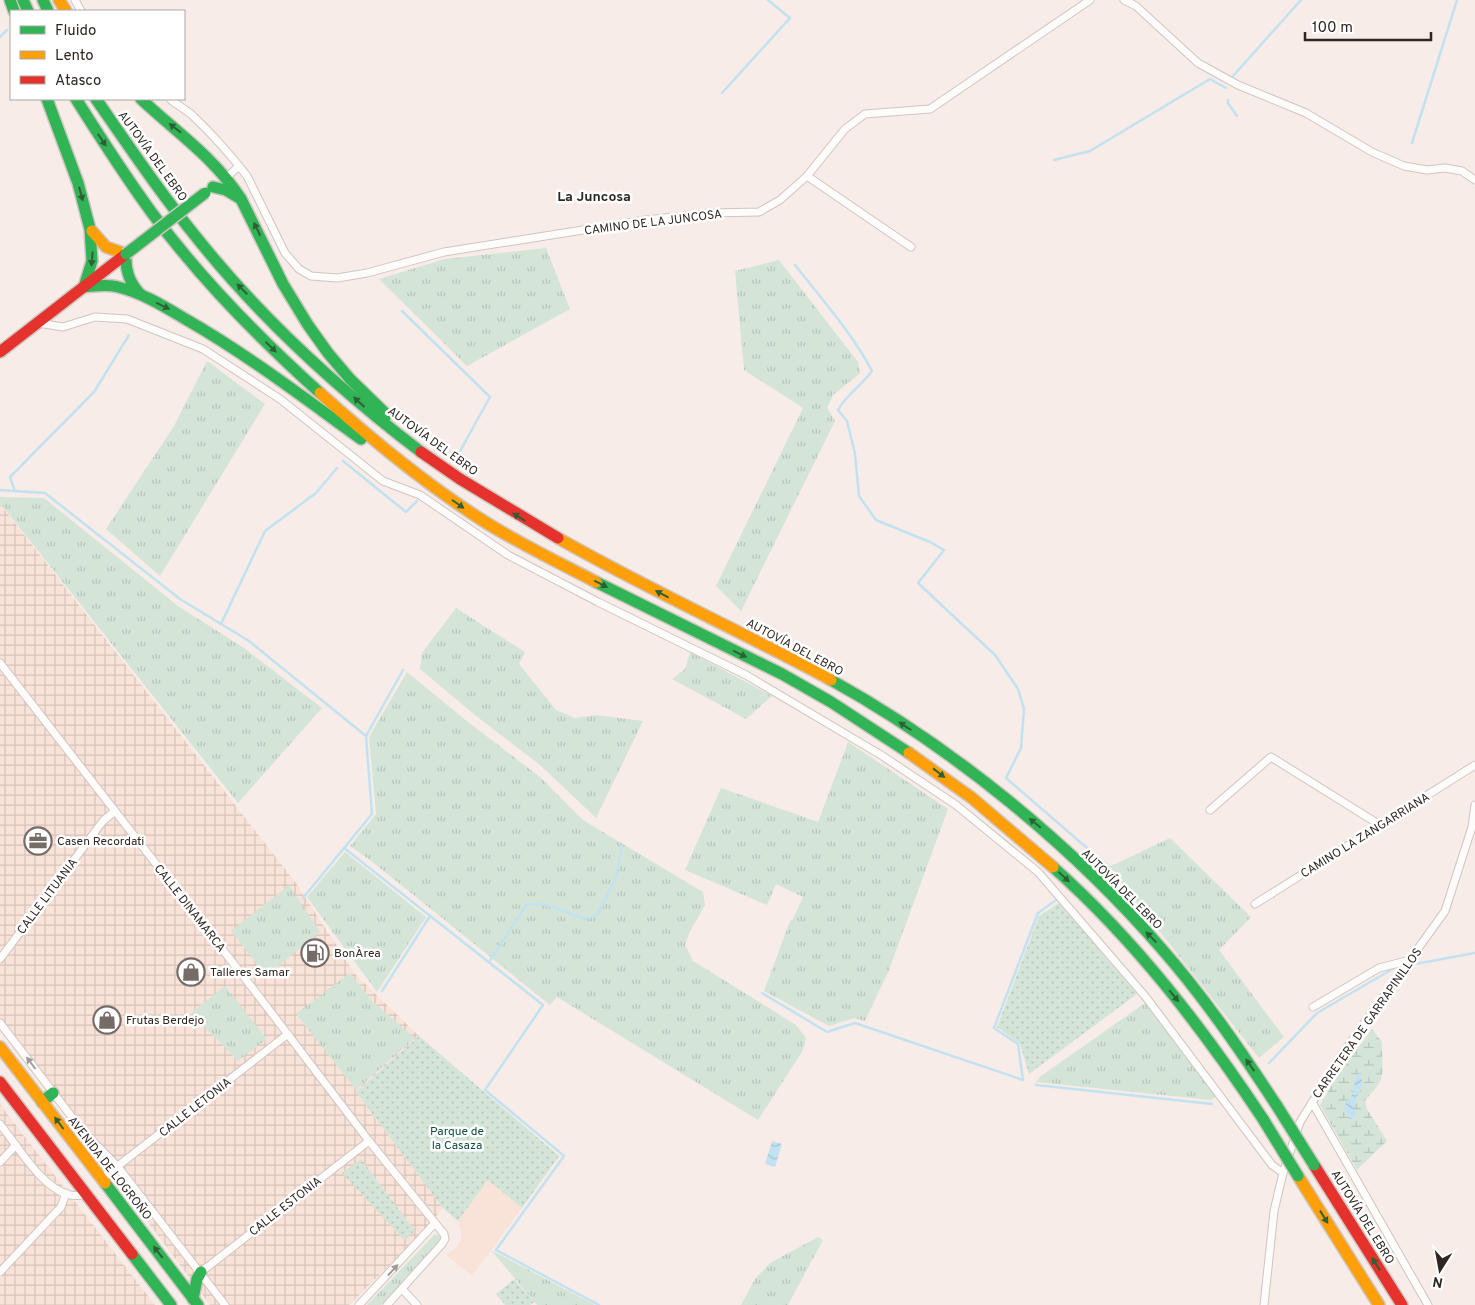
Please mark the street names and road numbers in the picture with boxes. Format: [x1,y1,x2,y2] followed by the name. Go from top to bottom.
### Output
[114,108,190,205] street label: AUTOVÍA DEL EBRO
[583,207,723,239] street label: CAMINO DE LA JUNCOSA
[384,404,481,480] street label: AUTOVÍA DEL EBRO
[743,615,846,680] street label: AUTOVÍA DEL EBRO
[1298,789,1433,882] street label: CAMINO LA ZANGARRIANA
[1077,846,1165,934] street label: AUTOVÍA DEL EBRO
[14,855,82,938] street label: CALLE LITUANIA
[150,861,229,956] street label: CALLE DINAMARCA
[1309,945,1426,1102] street label: CARRETERA DE GARRAPINILLOS
[156,1074,235,1141] street label: CALLE LETONIA
[64,1113,155,1224] street label: AVENIDA DE LOGROÑO
[1327,1168,1398,1268] street label: AUTOVÍA DEL EBRO
[246,1173,325,1240] street label: CALLE ESTONIA

